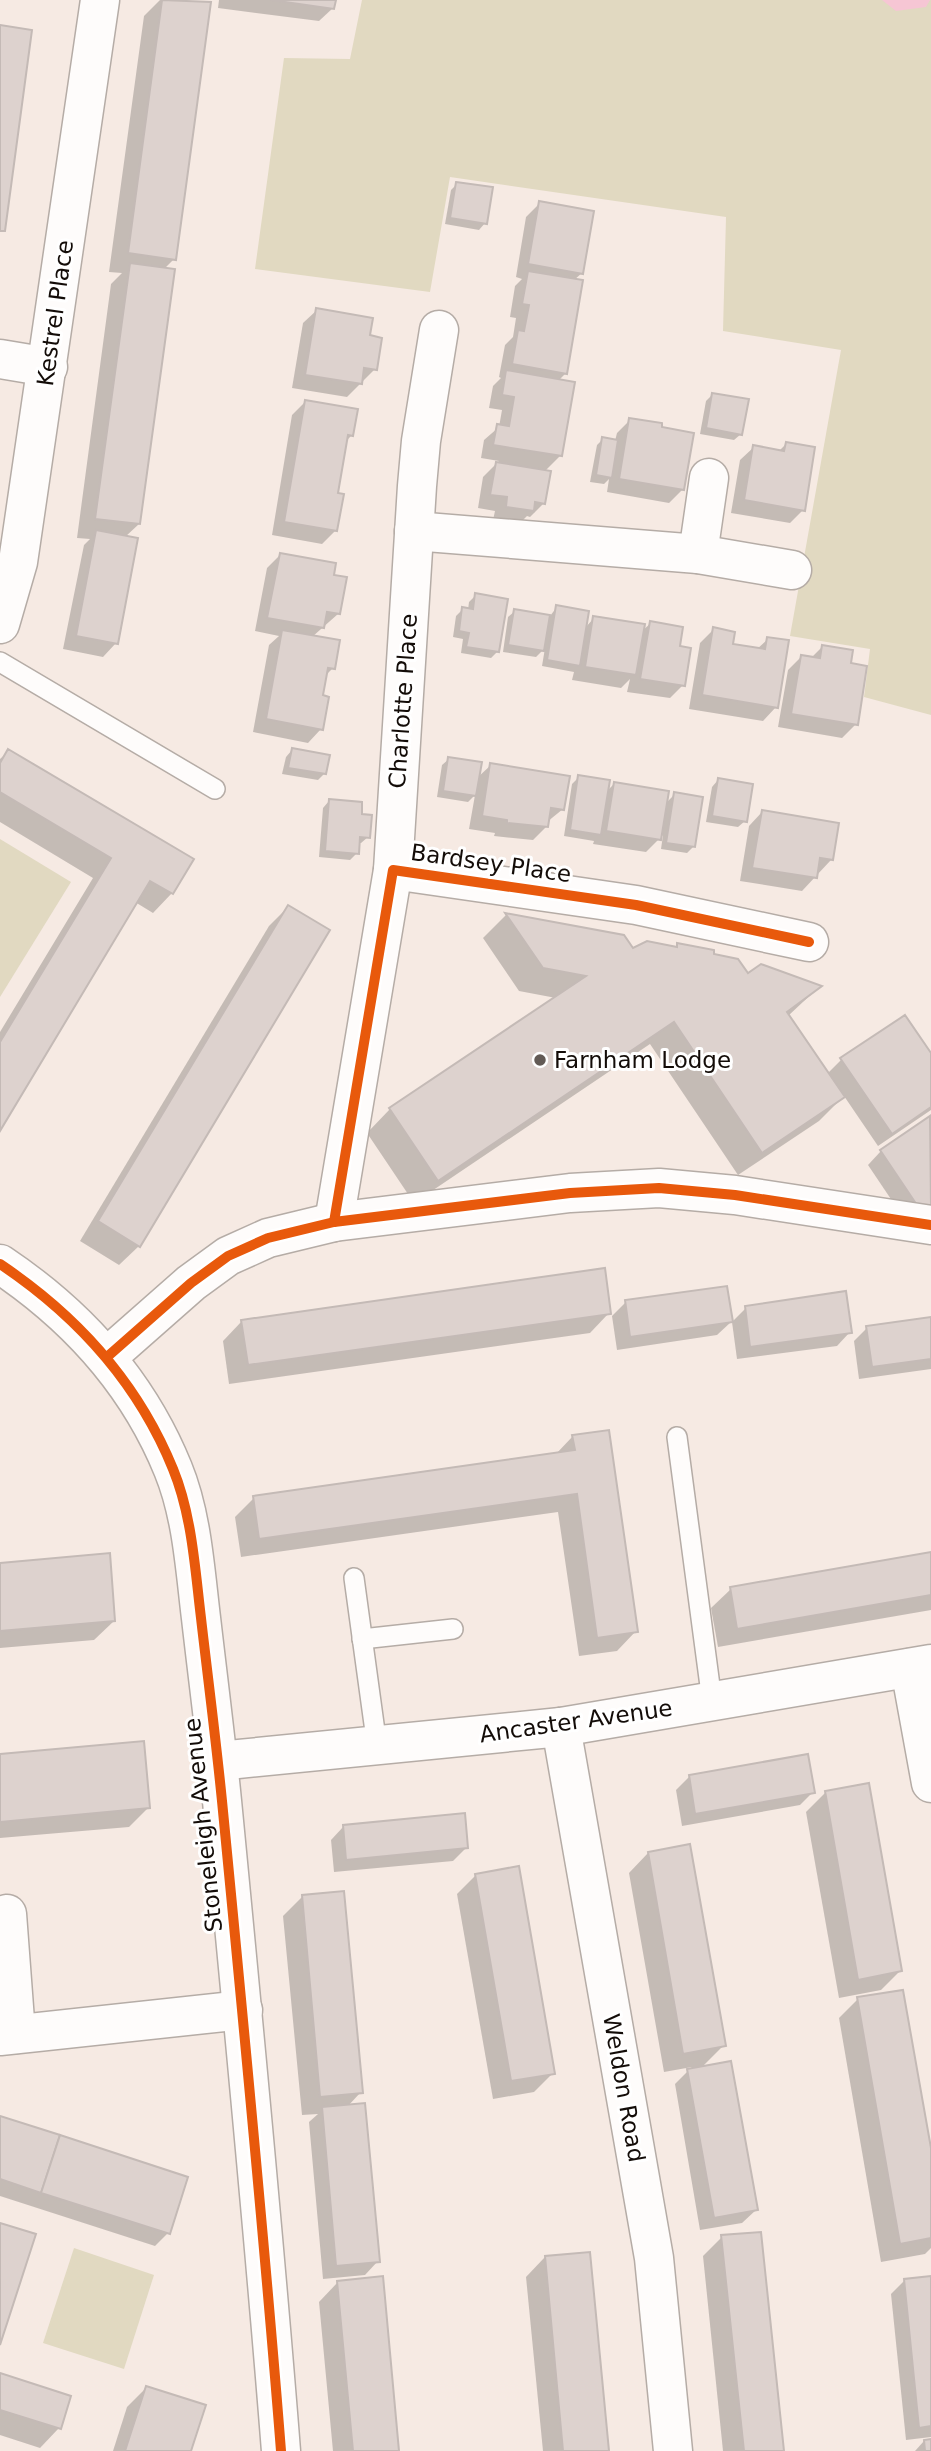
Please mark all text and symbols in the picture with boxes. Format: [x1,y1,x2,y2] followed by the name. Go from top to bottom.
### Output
[32,238,78,388] street label: Kestrel Place
[384,613,422,789] street label: Charlotte Place
[409,839,573,887] street label: Bardsey Place
[554,1047,731,1073] place label: Farnham Lodge
[532,1052,548,1068] marker: Farnham Lodge
[478,1695,674,1747] street label: Ancaster Avenue
[179,1717,227,1933] street label: Stoneleigh Avenue
[598,2012,650,2164] street label: Weldon Road

